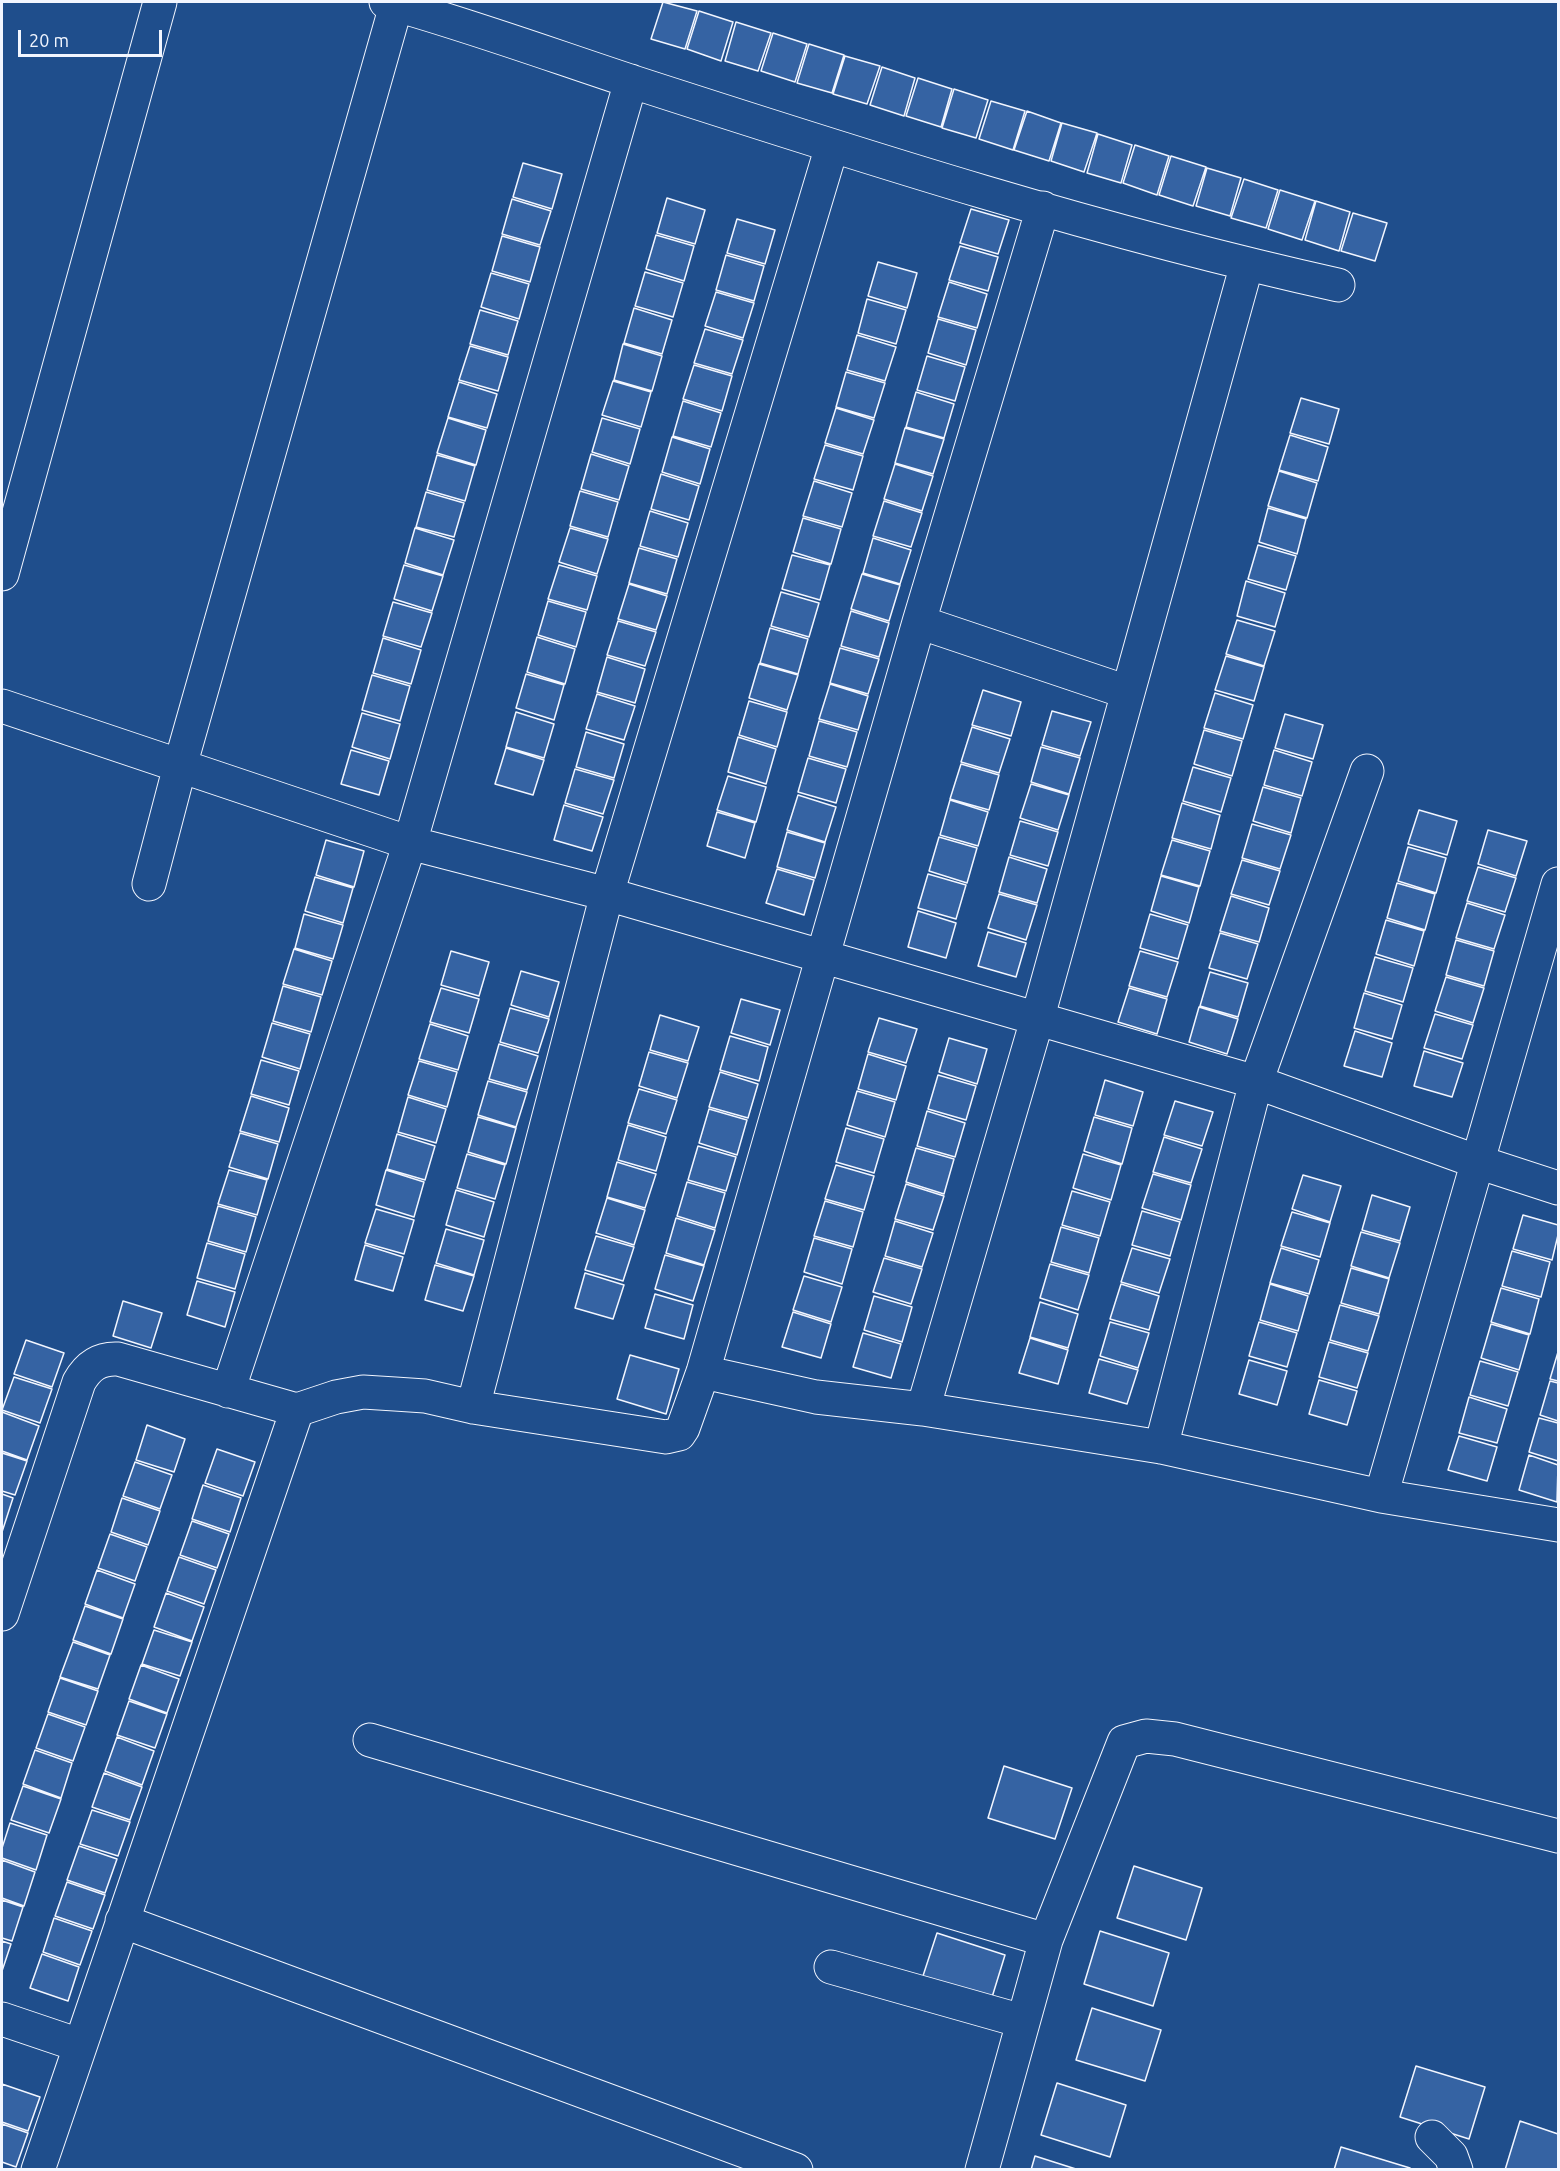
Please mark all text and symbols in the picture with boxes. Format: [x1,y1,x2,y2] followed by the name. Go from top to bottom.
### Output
[21,18,165,56] scale bar
[29,30,69,50] text: 20 m

